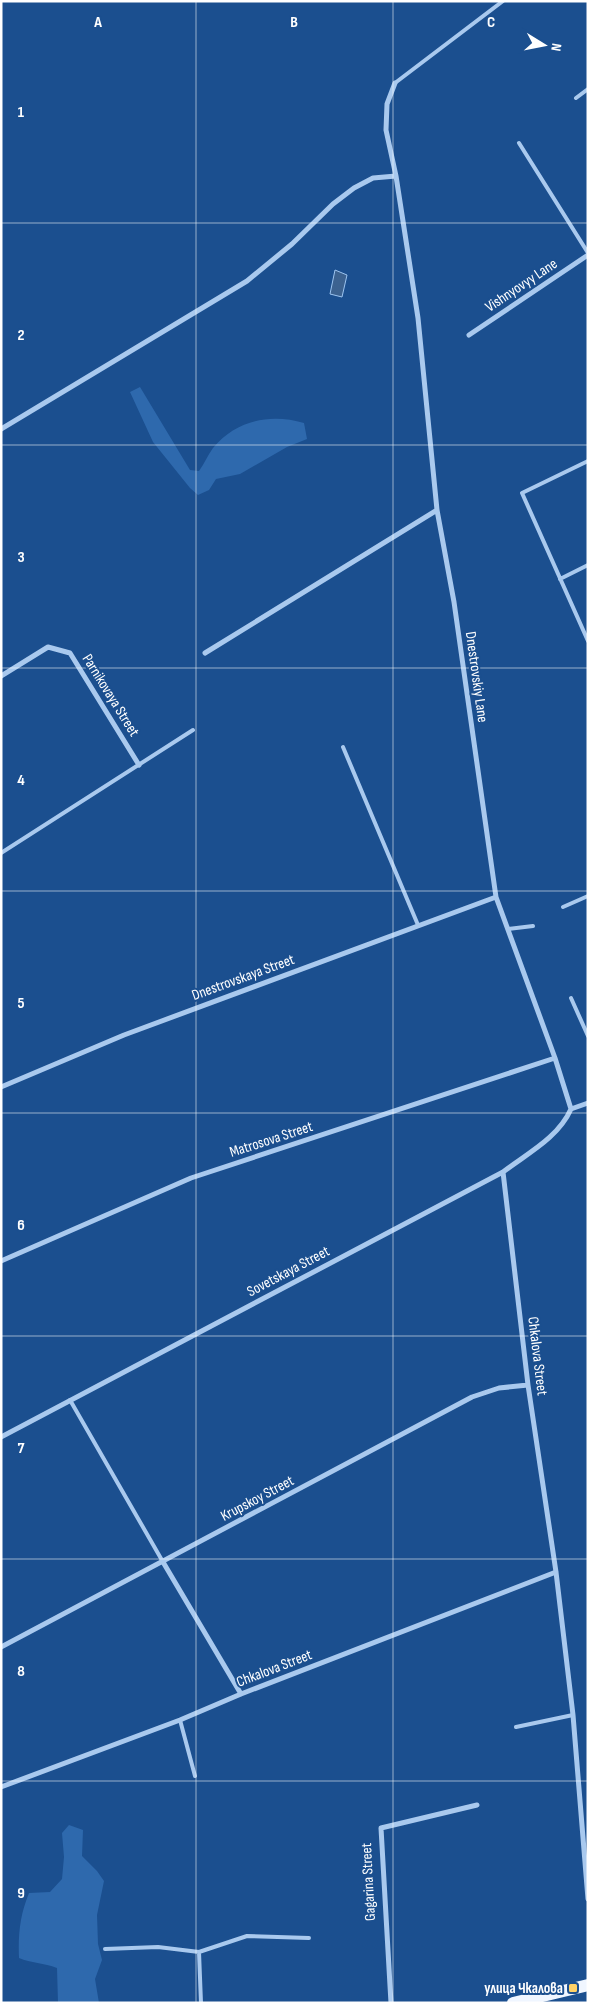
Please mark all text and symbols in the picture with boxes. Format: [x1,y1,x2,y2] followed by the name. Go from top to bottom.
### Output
[93,13,102,32] text: A
[290,13,298,32] text: B
[487,13,495,32] text: C
[519,20,569,70] north arrow
[547,42,565,52] text: N
[18,103,25,122] text: 1
[482,254,561,317] street label: Vishnyovyy Lane
[17,326,25,345] text: 2
[17,548,25,567] text: 3
[461,630,492,724] street label: Dnestrovskiy Lane
[78,651,144,740] street label: Parnikovaya Street
[17,771,25,790] text: 4
[189,950,298,1005] street label: Dnestrovskaya Street
[17,994,25,1013] text: 5
[227,1117,316,1162] street label: Matrosova Street
[17,1216,25,1235] text: 6
[244,1242,333,1301] street label: Sovetskaya Street
[523,1315,552,1397] street label: Chkalova Street
[18,1439,25,1458] text: 7
[217,1471,298,1526] street label: Krupskoy Street
[234,1645,315,1692] street label: Chkalova Street
[17,1662,25,1681] text: 8
[357,1842,380,1921] street label: Gagarina Street
[17,1884,25,1903] text: 9
[484,1979,563,1998] place label: улица Чкалова
[567,1982,579,1994] marker: улица Чкалова

